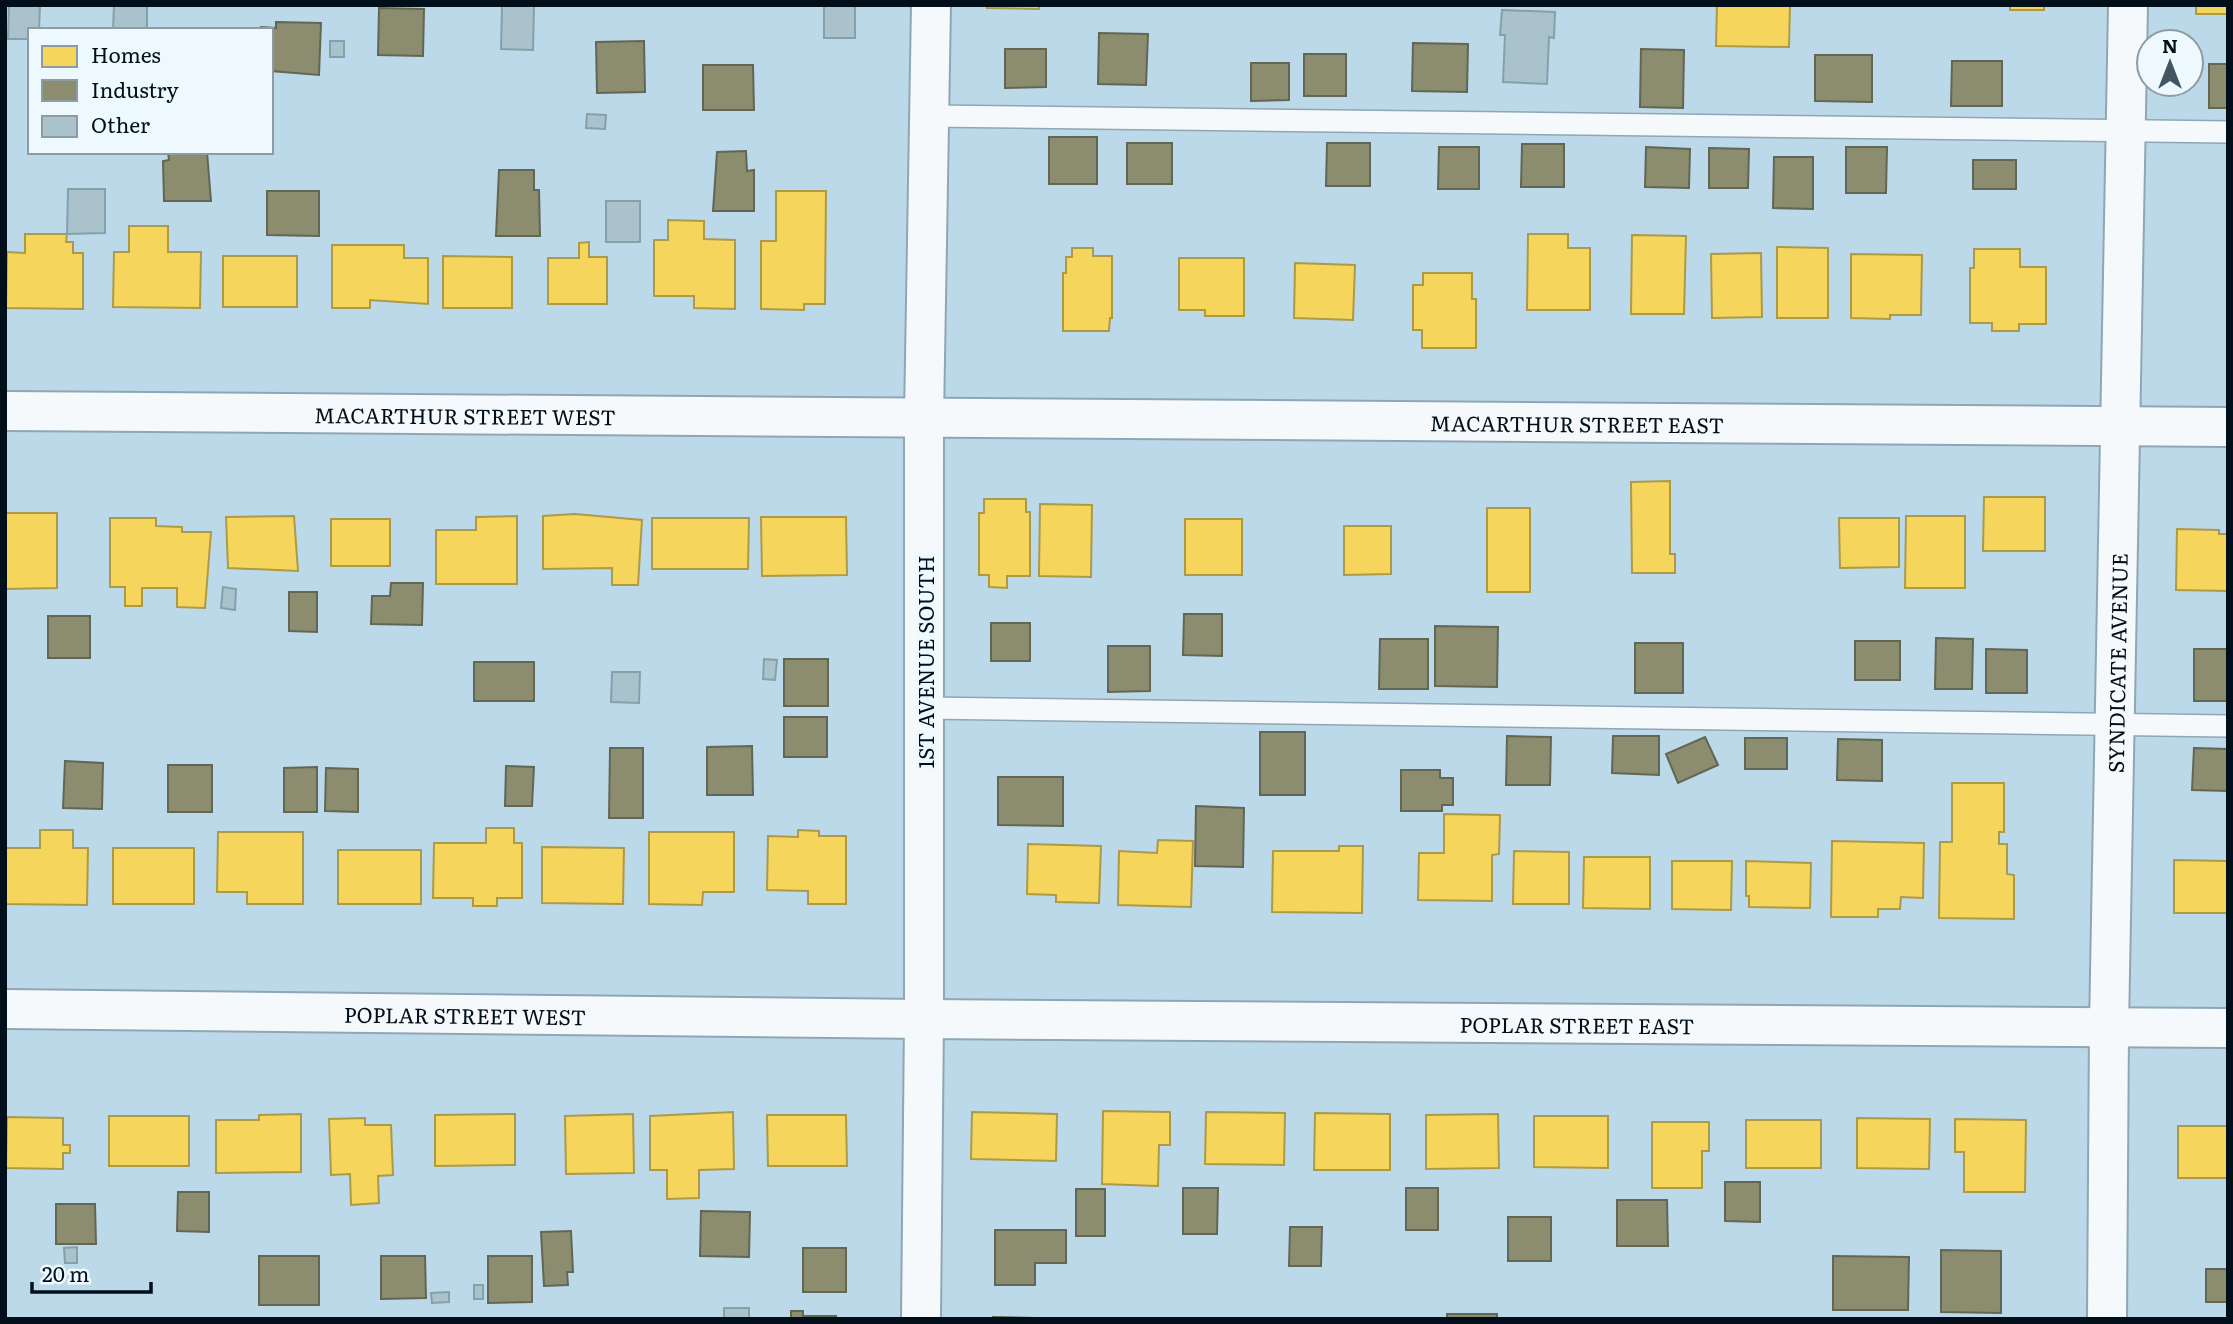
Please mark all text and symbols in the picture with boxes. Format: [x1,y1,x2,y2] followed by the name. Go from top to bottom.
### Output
[28,28,273,154] legend
[2135,28,2205,98] north arrow
[2162,31,2178,59] text: N
[91,38,161,69] text: Homes
[91,73,179,104] text: Industry
[91,108,150,139] text: Other
[314,398,616,431] street label: MACARTHUR STREET WEST
[1430,406,1724,439] street label: MACARTHUR STREET EAST
[2098,553,2133,773] street label: SYNDICATE AVENUE
[909,555,940,769] street label: 1ST AVENUE SOUTH
[344,997,586,1031] street label: POPLAR STREET WEST
[1459,1007,1694,1040] street label: POPLAR STREET EAST
[32,1250,150,1294] scale bar
[42,1257,89,1288] text: 20 m

